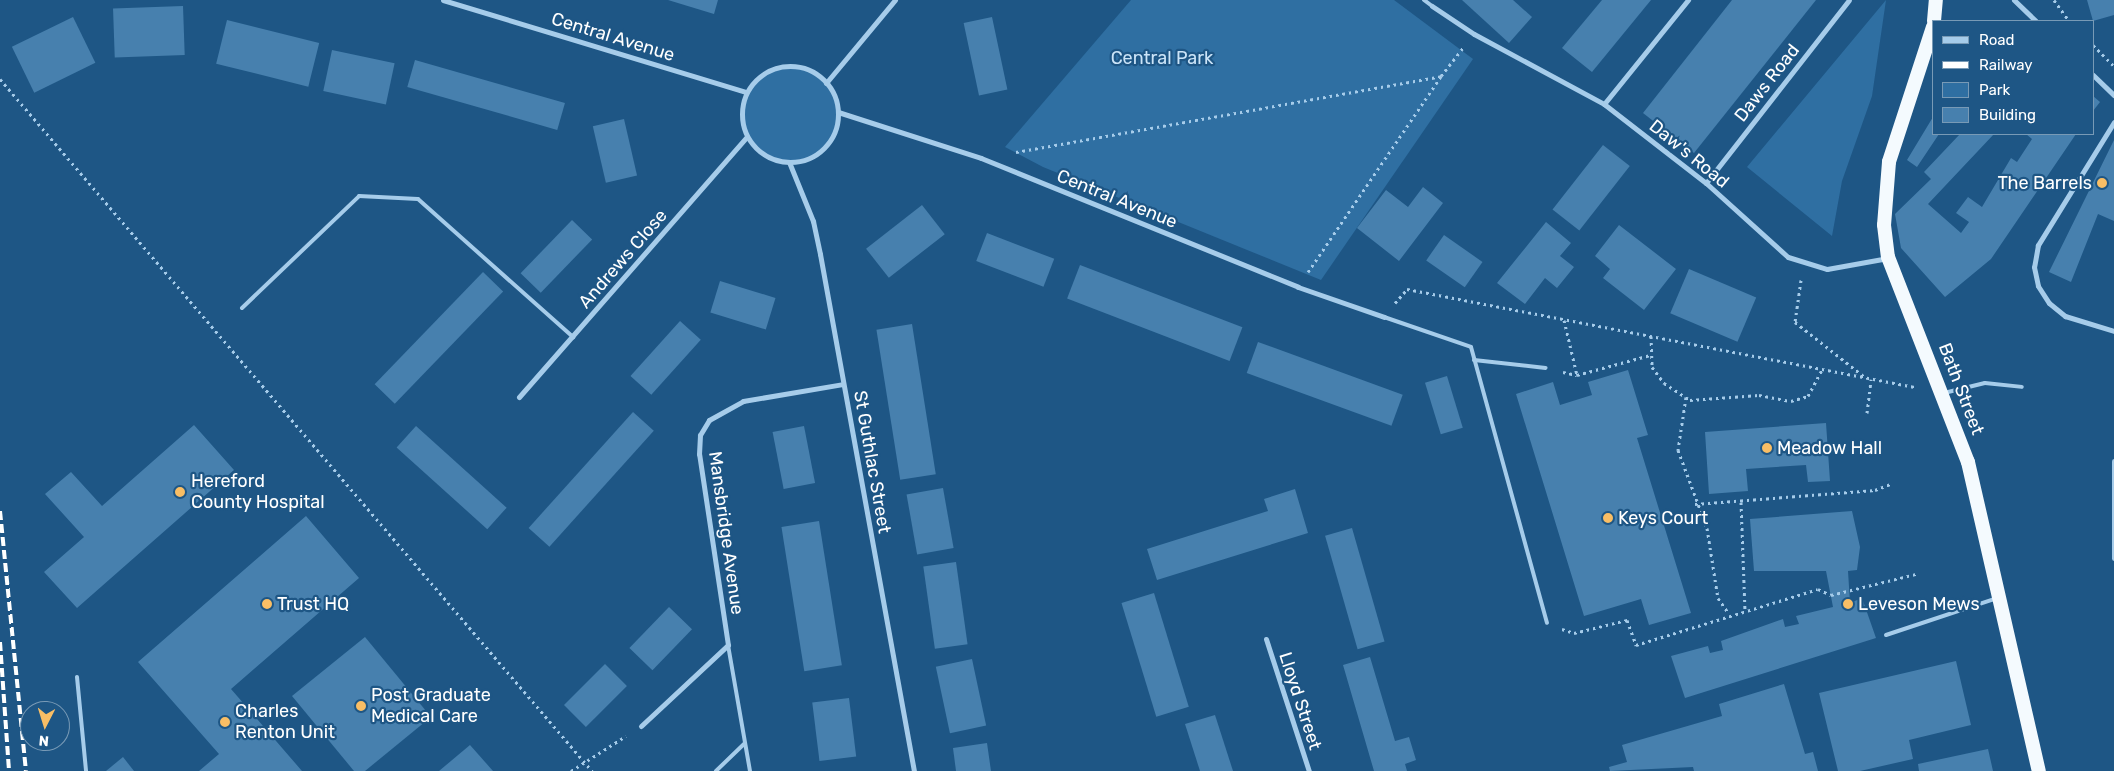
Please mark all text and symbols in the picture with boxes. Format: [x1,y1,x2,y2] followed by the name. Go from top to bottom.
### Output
[548,8,678,66] street label: Central Avenue
[1932,20,2094,135] legend
[1979,31,2015,49] text: Road
[1730,40,1804,126] street label: Daws Road
[1111,47,1213,69] park label: Central Park
[1979,56,2033,74] text: Railway
[1979,81,2010,99] text: Park
[1979,106,2036,124] text: Building
[1645,115,1733,193] street label: Daw's Road
[1053,165,1181,233] street label: Central Avenue
[1997,172,2092,194] place label: The Barrels
[2096,177,2108,189] marker: The Barrels
[574,205,672,313] street label: Andrews Close
[1934,340,1988,438] street label: Bath Street
[849,389,895,535] street label: St Guthlac Street
[1777,437,1882,459] place label: Meadow Hall
[1761,442,1773,454] marker: Meadow Hall
[704,450,748,616] street label: Mansbridge Avenue
[191,471,325,514] place label: Hereford County Hospital
[173,485,187,499] marker: Hereford County Hospital
[1618,507,1708,529] place label: Keys Court
[1602,512,1614,524] marker: Keys Court
[277,593,349,615] place label: Trust HQ
[1858,593,1980,615] place label: Leveson Mews
[261,598,273,610] marker: Trust HQ
[1842,598,1854,610] marker: Leveson Mews
[1274,650,1326,752] street label: Lloyd Street
[371,685,491,728] place label: Post Graduate Medical Care
[355,700,367,712] marker: Post Graduate Medical Care
[20,701,70,751] north arrow
[235,701,335,744] place label: Charles Renton Unit
[219,716,231,728] marker: Charles Renton Unit
[38,732,50,749] text: N

